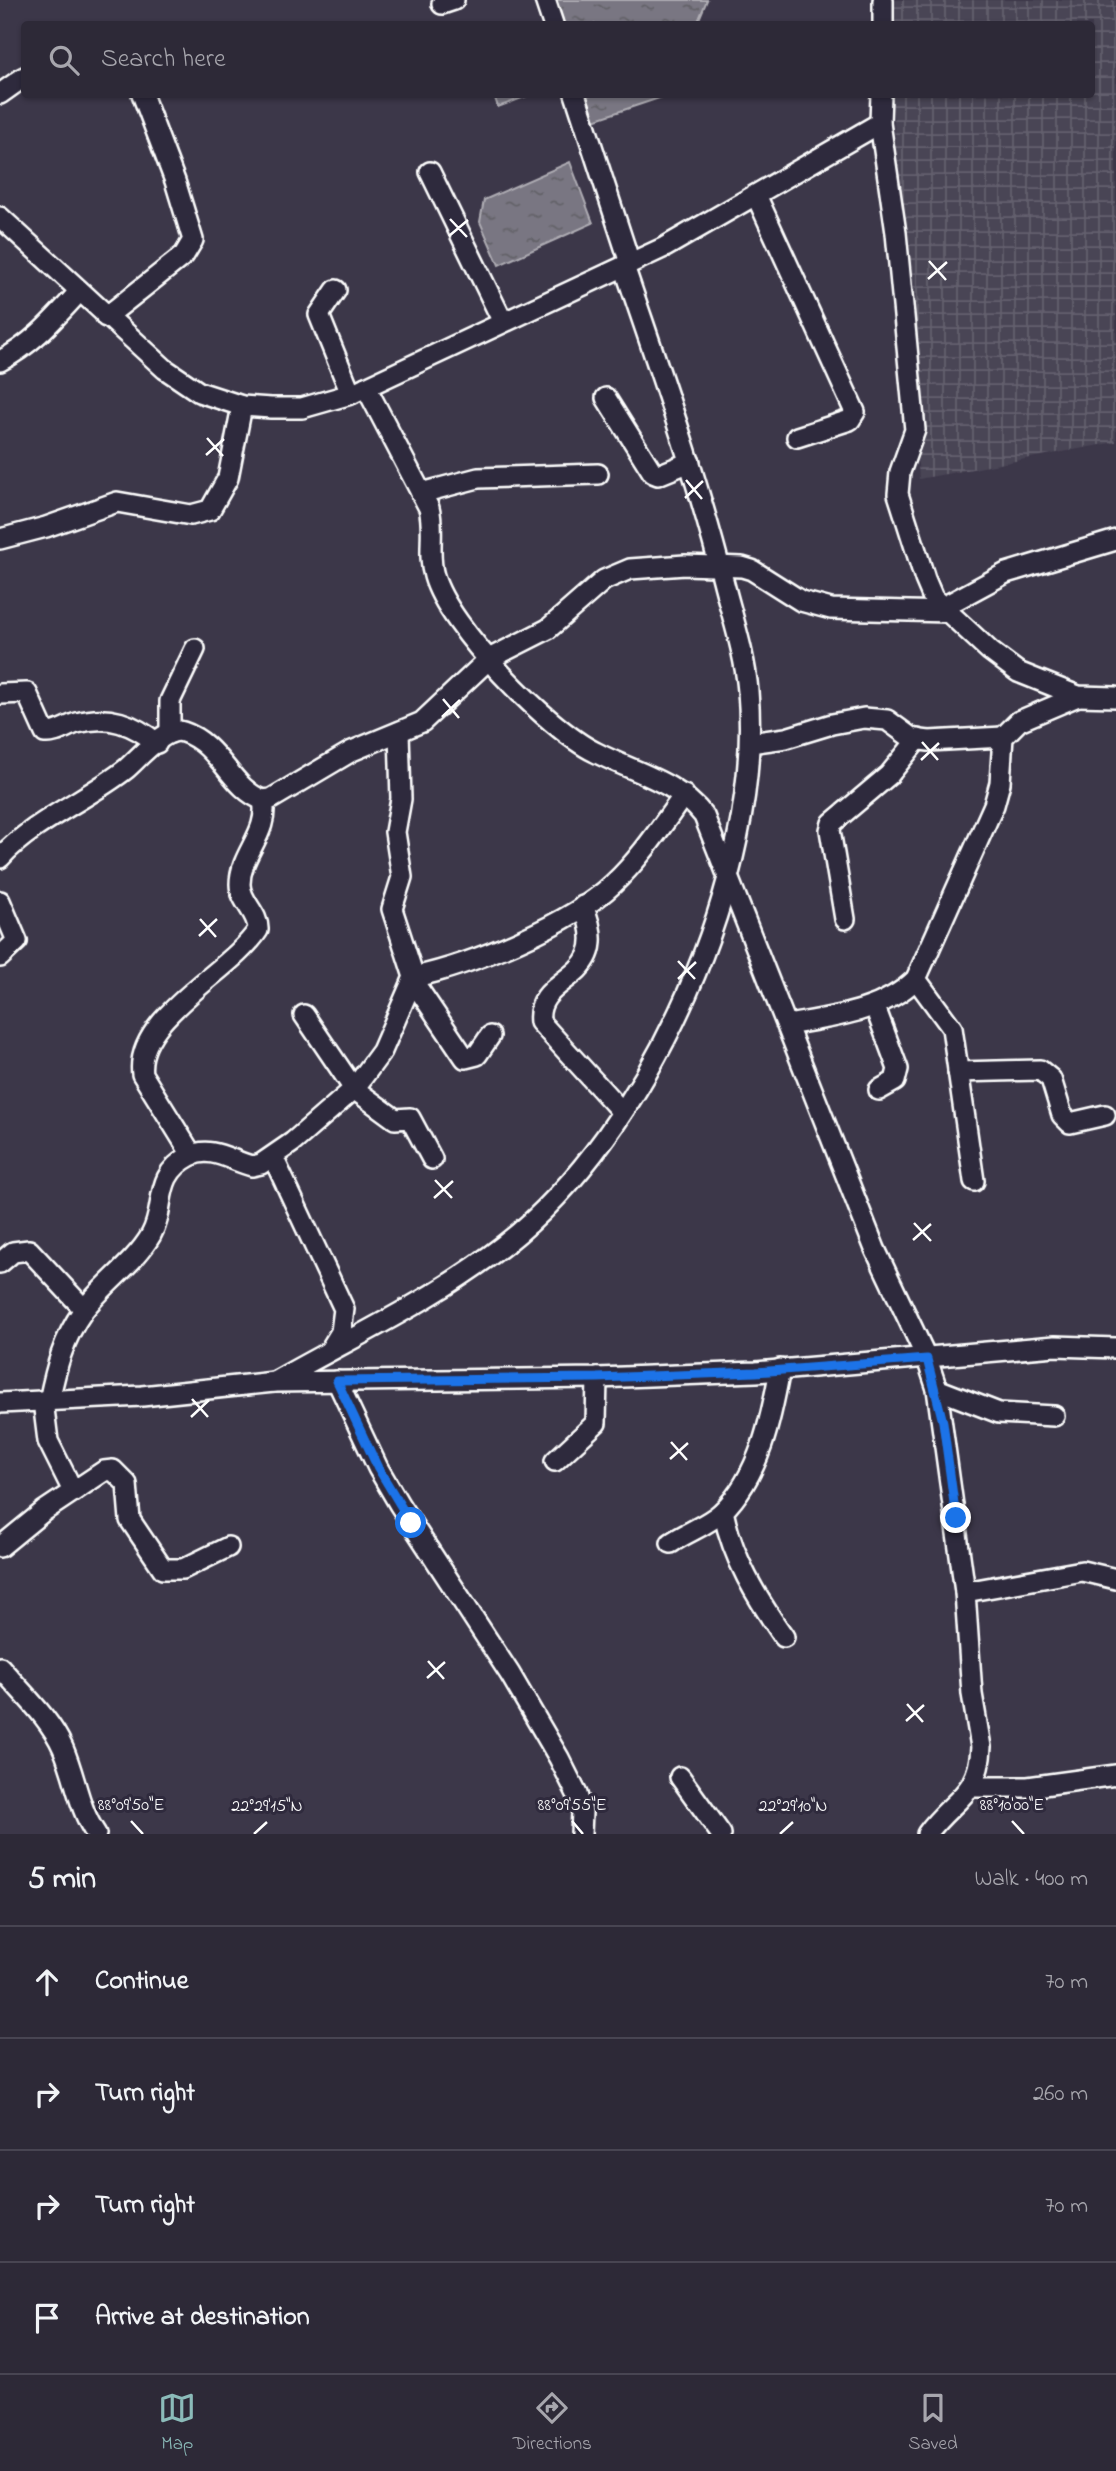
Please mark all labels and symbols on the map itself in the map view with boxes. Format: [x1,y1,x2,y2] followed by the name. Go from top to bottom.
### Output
[940,1502,971,1533] route end
[395,1507,426,1538] route start
[98,1793,164,1819] text: 88°09'50"E
[537,1793,607,1819] text: 88°09'55"E
[980,1793,1044,1819] text: 88°10'00"E
[231,1794,303,1820] text: 22°29'15"N
[759,1794,827,1820] text: 22°29'10"N

